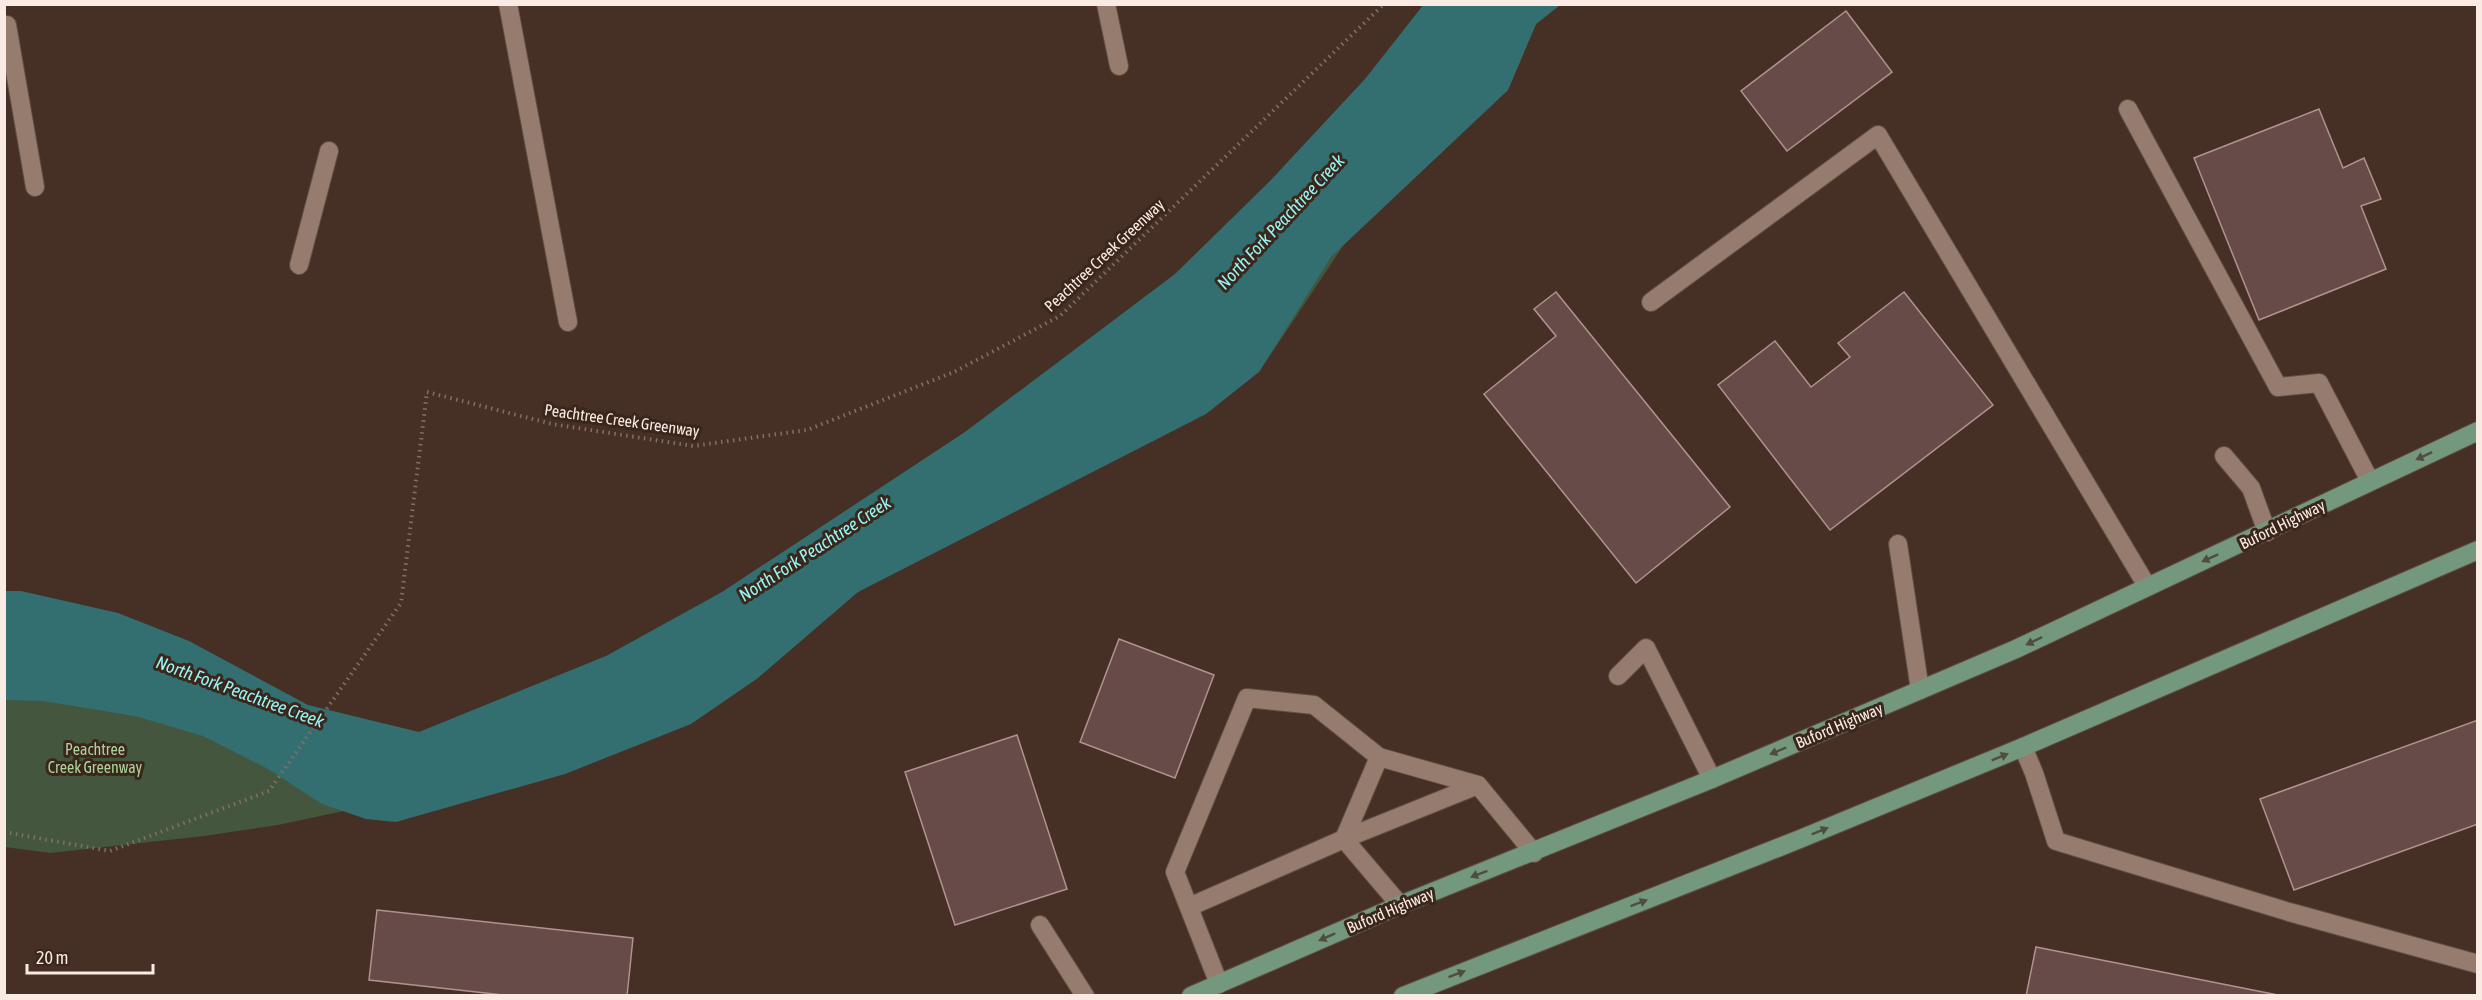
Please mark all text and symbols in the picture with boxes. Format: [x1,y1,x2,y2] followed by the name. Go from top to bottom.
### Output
[1213,149,1349,294] water label: North Fork Peachtree Creek
[1041,195,1168,316] street label: Peachtree Creek Greenway
[543,400,701,441] street label: Peachtree Creek Greenway
[2415,451,2433,461] one-way arrow
[735,491,896,606] water label: North Fork Peachtree Creek
[2236,495,2328,553] street label: Buford Highway
[2202,553,2219,562] one-way arrow
[2025,636,2042,645] one-way arrow
[153,651,328,732] water label: North Fork Peachtree Creek
[1793,698,1886,752] street label: Buford Highway
[48,740,143,777] park label: Peachtree Creek Greenway
[1768,746,1786,756] one-way arrow
[1992,752,2010,762] one-way arrow
[1811,826,1829,835] one-way arrow
[1470,870,1488,879] one-way arrow
[1344,883,1437,937] street label: Buford Highway
[1630,897,1648,907] one-way arrow
[1318,932,1336,942] one-way arrow
[27,937,153,975] scale bar
[36,947,68,968] text: 20 m
[1449,969,1467,979] one-way arrow

